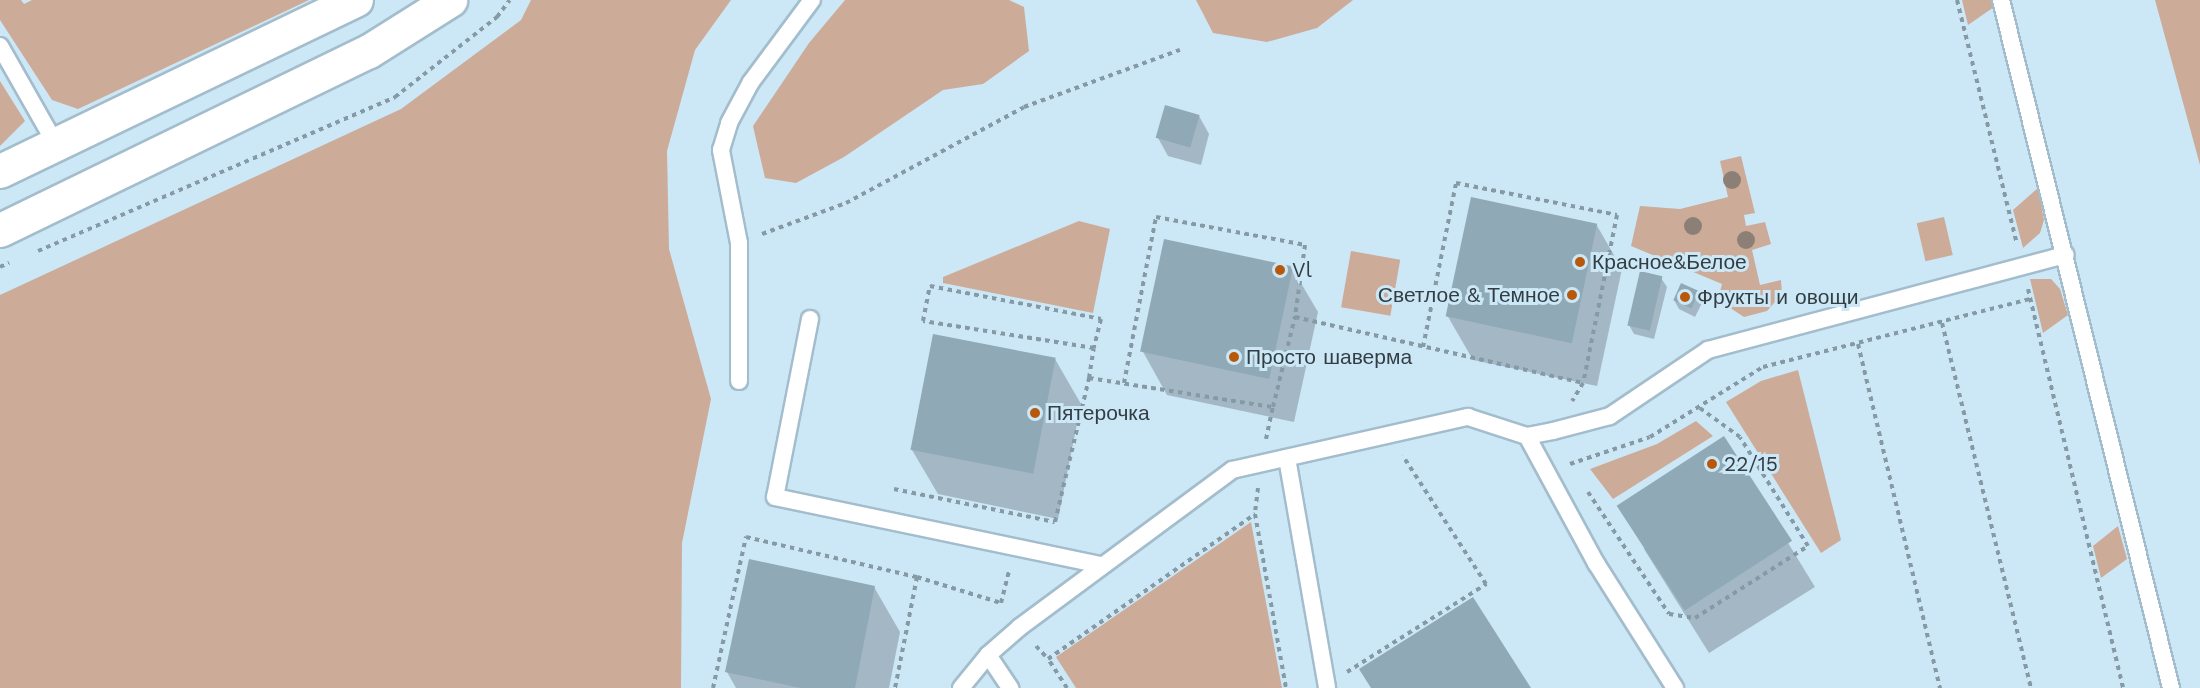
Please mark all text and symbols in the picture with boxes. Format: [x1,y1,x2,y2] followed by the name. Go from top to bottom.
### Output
[1592,249,1747,275] place label: Красное&Белое
[1573,255,1587,269] marker: Красное&Белое
[1292,257,1312,283] place label: Vl
[1273,263,1287,277] marker: Vl
[1378,282,1560,308] place label: Светлое & Темное
[1697,284,1858,310] place label: Фрукты и овощи
[1565,288,1579,302] marker: Светлое & Темное
[1678,290,1692,304] marker: Фрукты и овощи
[1246,344,1412,370] place label: Просто шаверма
[1227,350,1241,364] marker: Просто шаверма
[1047,400,1150,426] place label: Пятерочка
[1028,406,1042,420] marker: Пятерочка
[1724,451,1778,477] place label: 22/15
[1705,457,1719,471] marker: 22/15

